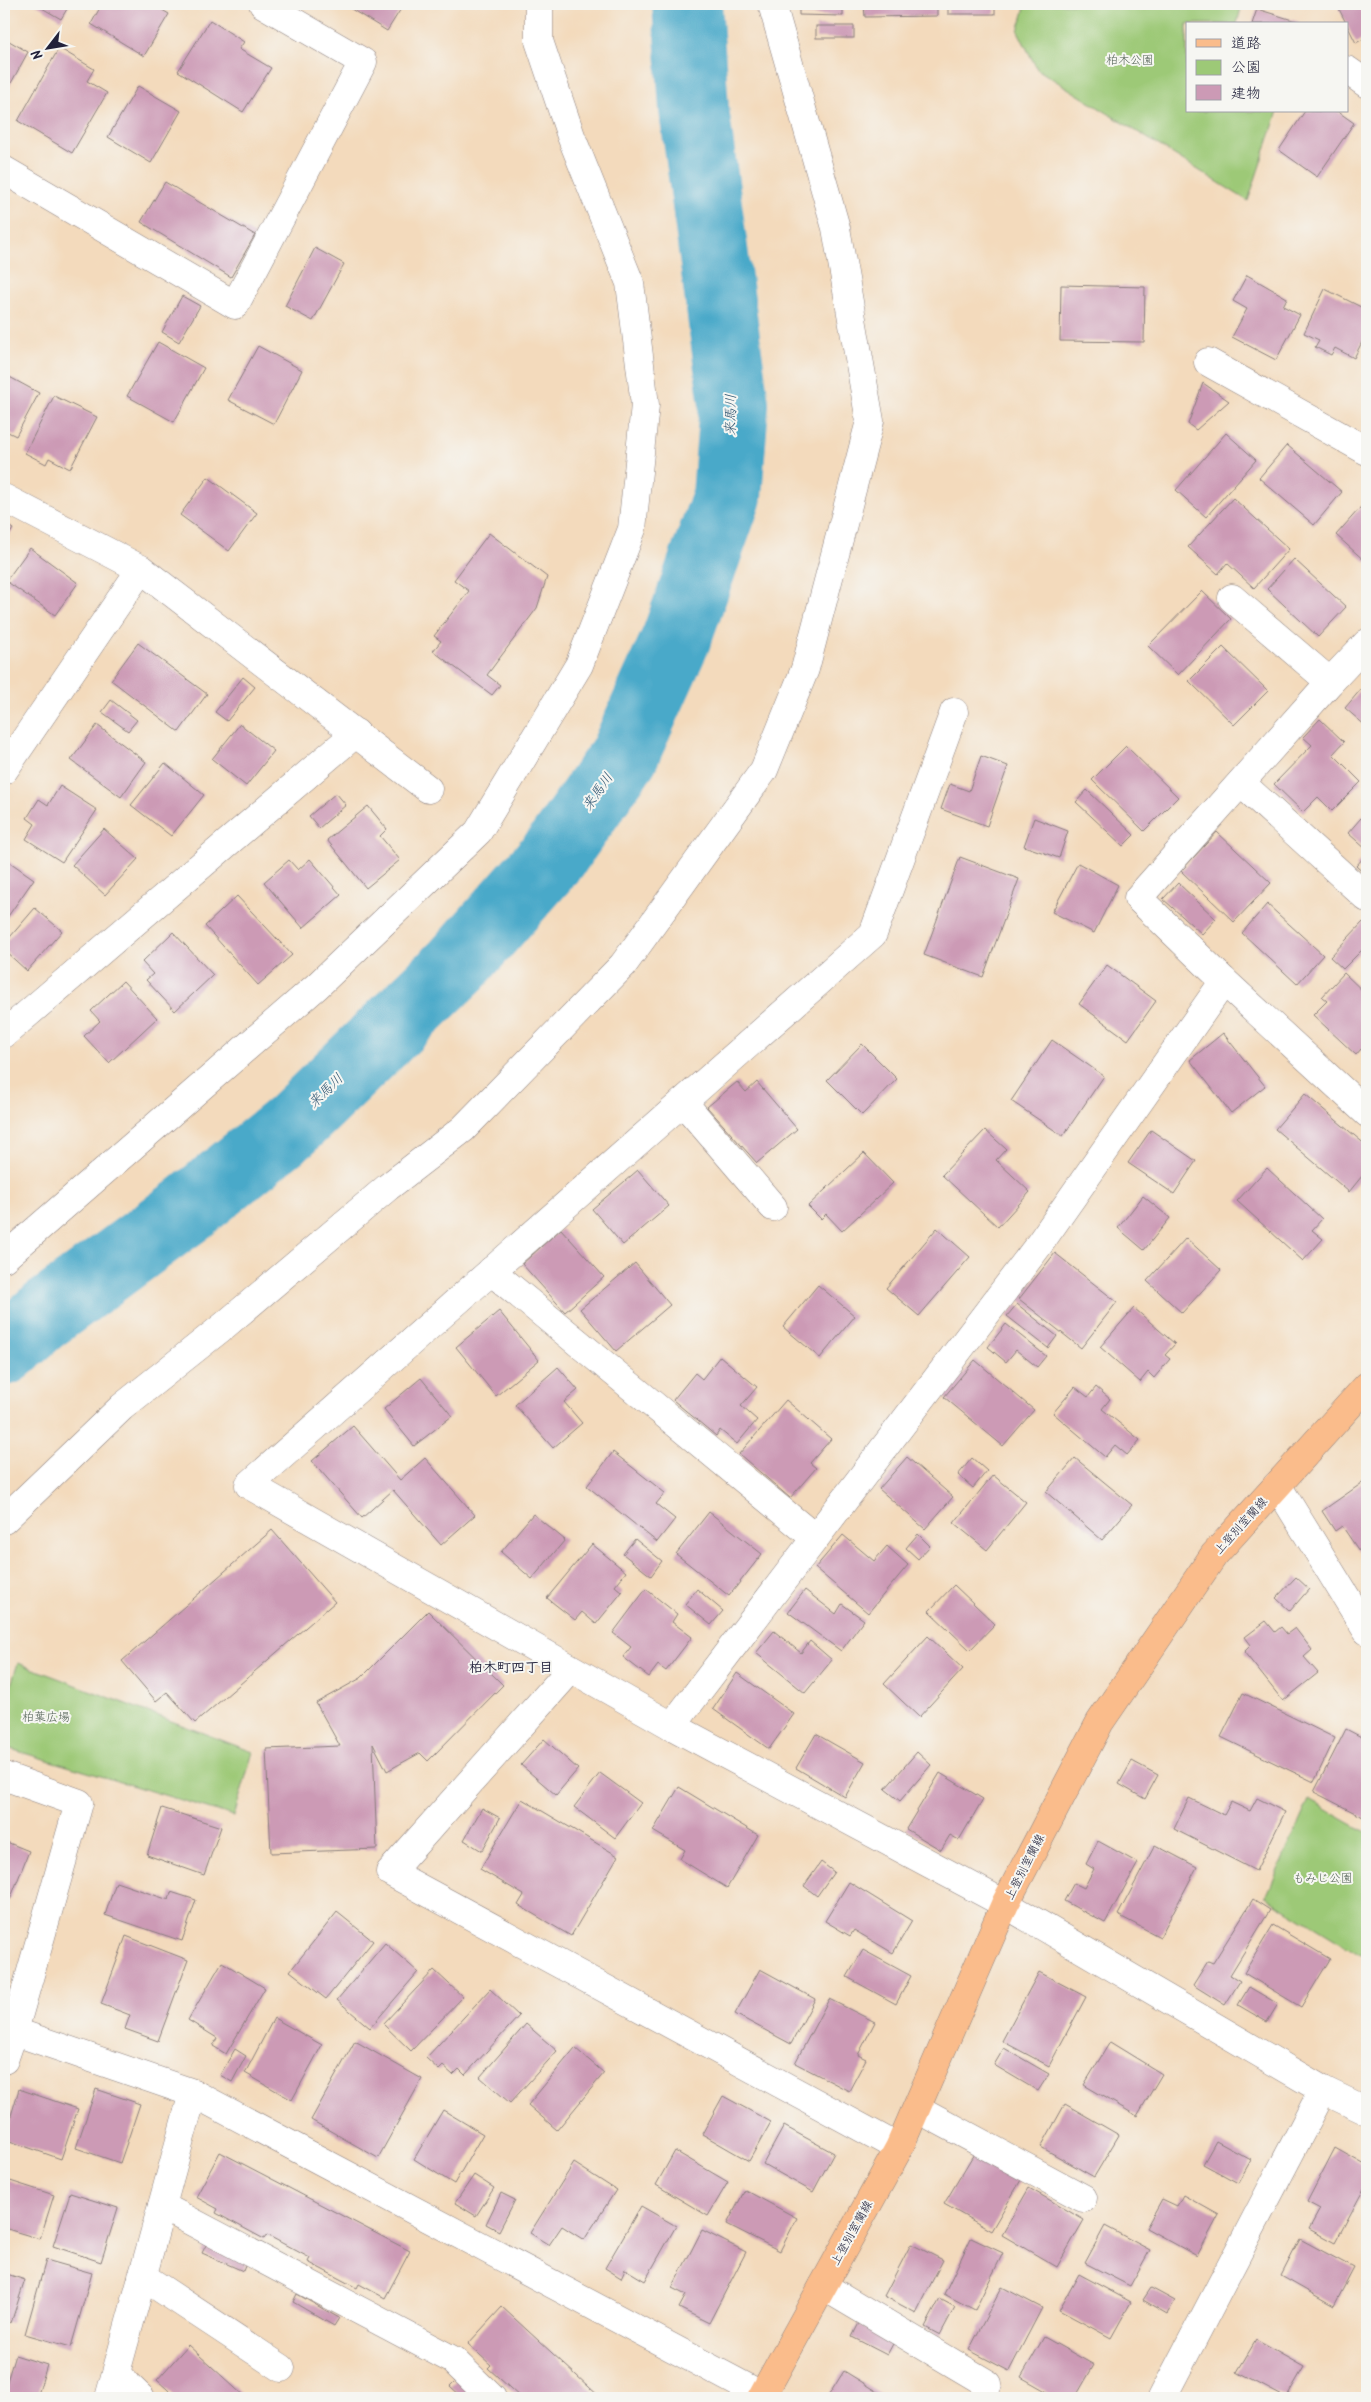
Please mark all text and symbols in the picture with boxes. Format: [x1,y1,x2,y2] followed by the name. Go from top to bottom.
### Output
[22,22,72,72] north arrow
[1186,22,1348,112] legend
[1231,32,1261,56] text: 道路
[26,45,49,64] text: N
[1106,51,1154,70] park label: 柏木公園
[1231,56,1261,80] text: 公園
[1231,82,1261,106] text: 建物
[720,394,742,436] water label: 来馬川
[577,768,619,816] water label: 来馬川
[303,1068,349,1114] water label: 来馬川
[1210,1493,1272,1559] street label: 上登別室蘭線
[469,1657,553,1679] district label: 柏木町四丁目
[22,1708,70,1727] park label: 柏葉広場
[1000,1831,1050,1903] street label: 上登別室蘭線
[1293,1869,1353,1888] park label: もみじ公園
[826,2197,878,2269] street label: 上登別室蘭線

